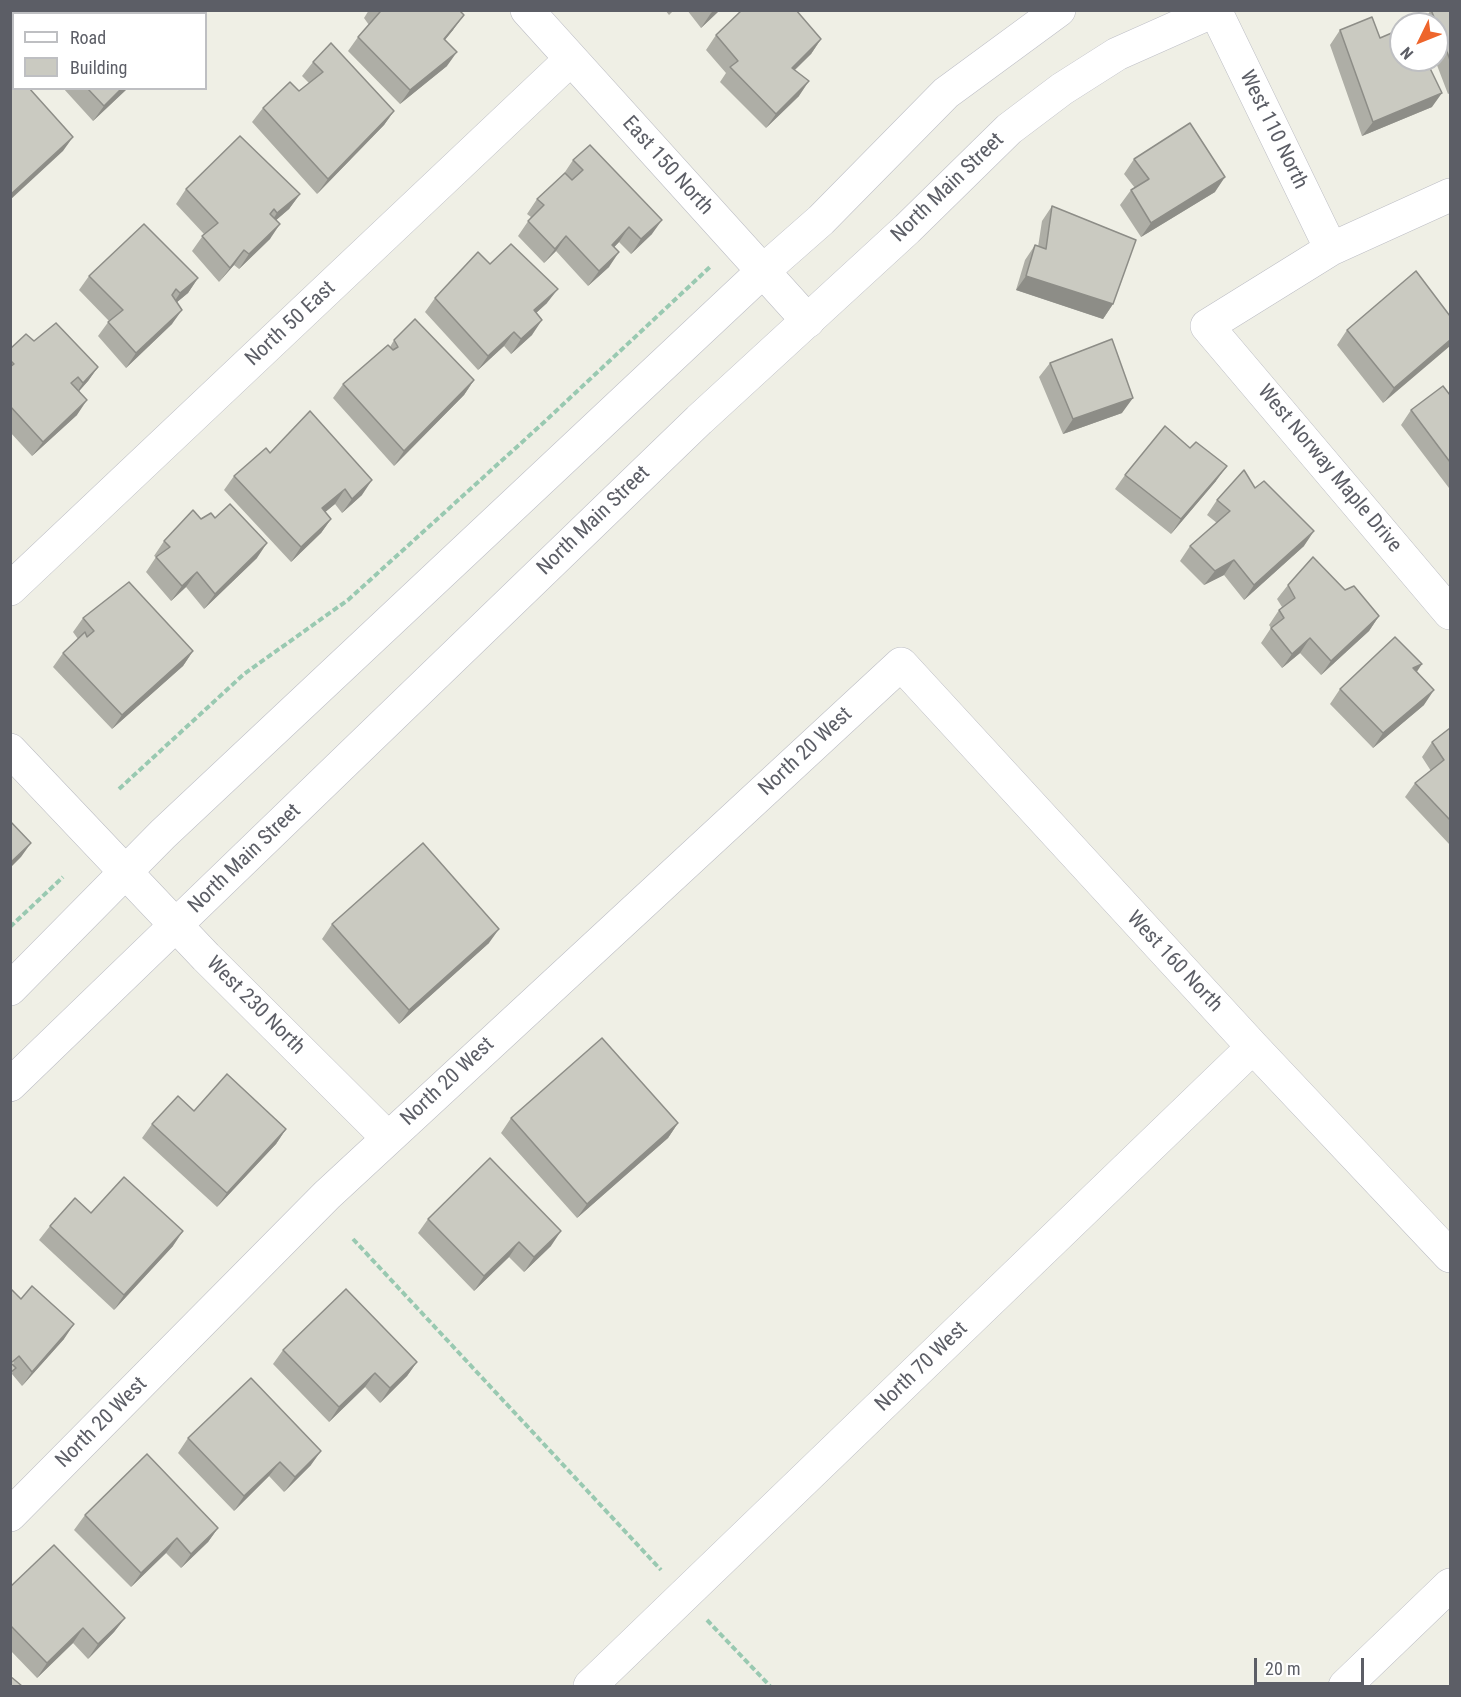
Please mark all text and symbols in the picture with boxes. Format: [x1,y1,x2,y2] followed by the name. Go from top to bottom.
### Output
[12,12,207,90] legend
[1389,12,1449,72] north arrow
[70,27,106,48] text: Road
[1397,43,1417,63] text: N
[70,57,127,78] text: Building
[1233,67,1313,193] street label: West 110 North
[616,112,718,220] street label: East 150 North
[887,128,1009,248] street label: North Main Street
[241,276,341,372] street label: North 50 East
[1252,380,1406,558] street label: West Norway Maple Drive
[533,461,655,581] street label: North Main Street
[754,702,858,802] street label: North 20 West
[184,799,306,919] street label: North Main Street
[1121,906,1227,1018] street label: West 160 North
[201,952,309,1060] street label: West 230 North
[396,1032,500,1132] street label: North 20 West
[871,1317,973,1417] street label: North 70 West
[51,1372,153,1474] street label: North 20 West
[1257,1646,1366,1684] scale bar
[1265,1658,1300,1679] text: 20 m

